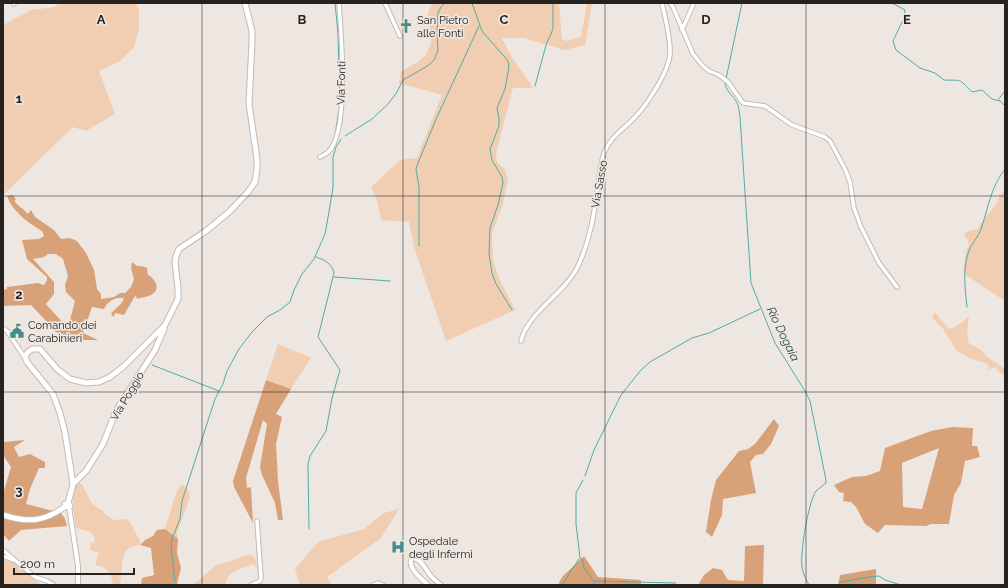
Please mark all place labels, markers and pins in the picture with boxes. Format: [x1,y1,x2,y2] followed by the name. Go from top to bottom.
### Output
[417,14,469,40] place label: San Pietro alle Fonti
[398,18,414,34] church icon: San Pietro alle Fonti
[28,319,97,345] place label: Comando dei Carabinieri
[9,323,25,339] public building icon: Comando dei Carabinieri
[409,535,473,561] place label: Ospedale degli Infermi
[390,539,406,555] hospital icon: Ospedale degli Infermi

